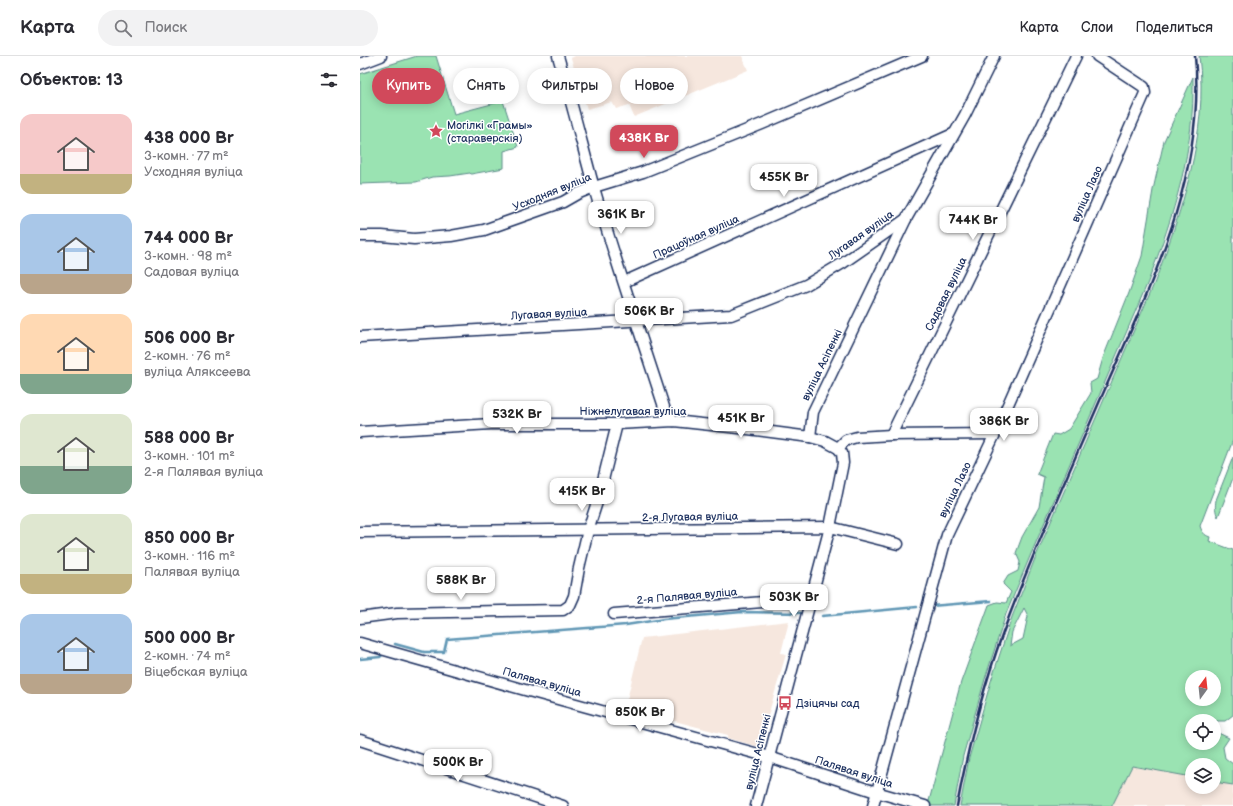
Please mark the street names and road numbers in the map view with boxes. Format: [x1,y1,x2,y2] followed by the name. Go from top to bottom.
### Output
[1069,164,1105,224] street label: вуліца Лазо
[511,170,594,214] street label: Усходняя вуліца
[825,207,897,263] street label: Лугавая вуліца
[651,212,741,262] street label: Працоўная вуліца
[923,255,970,333] street label: Садовая вуліца
[509,305,588,323] street label: Лугавая вуліца
[799,327,845,403] street label: вуліца Асіпенкі
[580,405,687,418] street label: Ніжнелугавая вуліца
[936,460,974,520] street label: вуліца Лазо
[642,510,739,524] street label: 2-я Лугавая вуліца
[636,585,738,607] street label: 2-я Палявая вуліца
[501,665,583,700] street label: Палявая вуліца
[742,713,774,791] street label: вуліца Асіпенкі
[813,753,895,791] street label: Палявая вуліца

